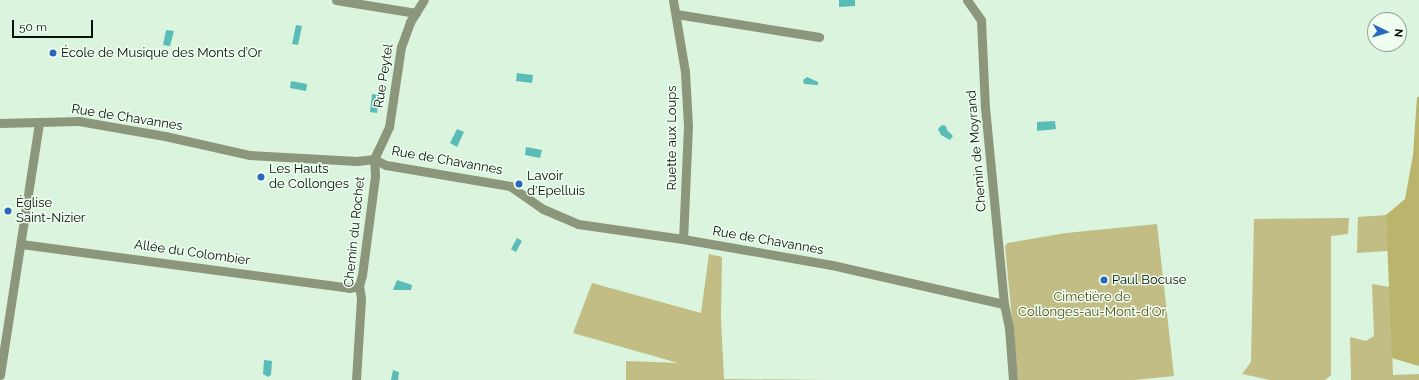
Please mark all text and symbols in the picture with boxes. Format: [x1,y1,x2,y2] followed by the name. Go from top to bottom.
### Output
[14,12,95,38] scale bar
[1367,12,1407,52] north arrow
[19,20,47,34] text: 50 m
[1392,28,1405,38] text: N
[371,43,397,109] street label: Rue Peytel
[61,45,262,61] place label: École de Musique des Monts d’Or
[48,48,58,58] marker: École de Musique des Monts d’Or
[664,85,680,191] street label: Ruette aux Loups
[964,90,990,212] street label: Chemin de Moyrand
[70,102,184,134] street label: Rue de Chavannes
[390,144,504,178] street label: Rue de Chavannes
[269,162,349,193] place label: Les Hauts de Collonges
[527,169,585,200] place label: Lavoir d'Epelluis
[256,172,266,182] marker: Les Hauts de Collonges
[341,176,369,288] street label: Chemin du Rochet
[514,179,524,189] marker: Lavoir d'Epelluis
[16,196,85,227] place label: Église Saint-Nizier
[3,206,13,216] marker: Église Saint-Nizier
[711,224,825,258] street label: Rue de Chavannes
[133,237,251,269] street label: Allée du Colombier
[1112,272,1187,288] place label: Paul Bocuse
[1099,275,1109,285] marker: Paul Bocuse
[1018,290,1166,321] park label: Cimetière de Collonges-au-Mont-d'Or

